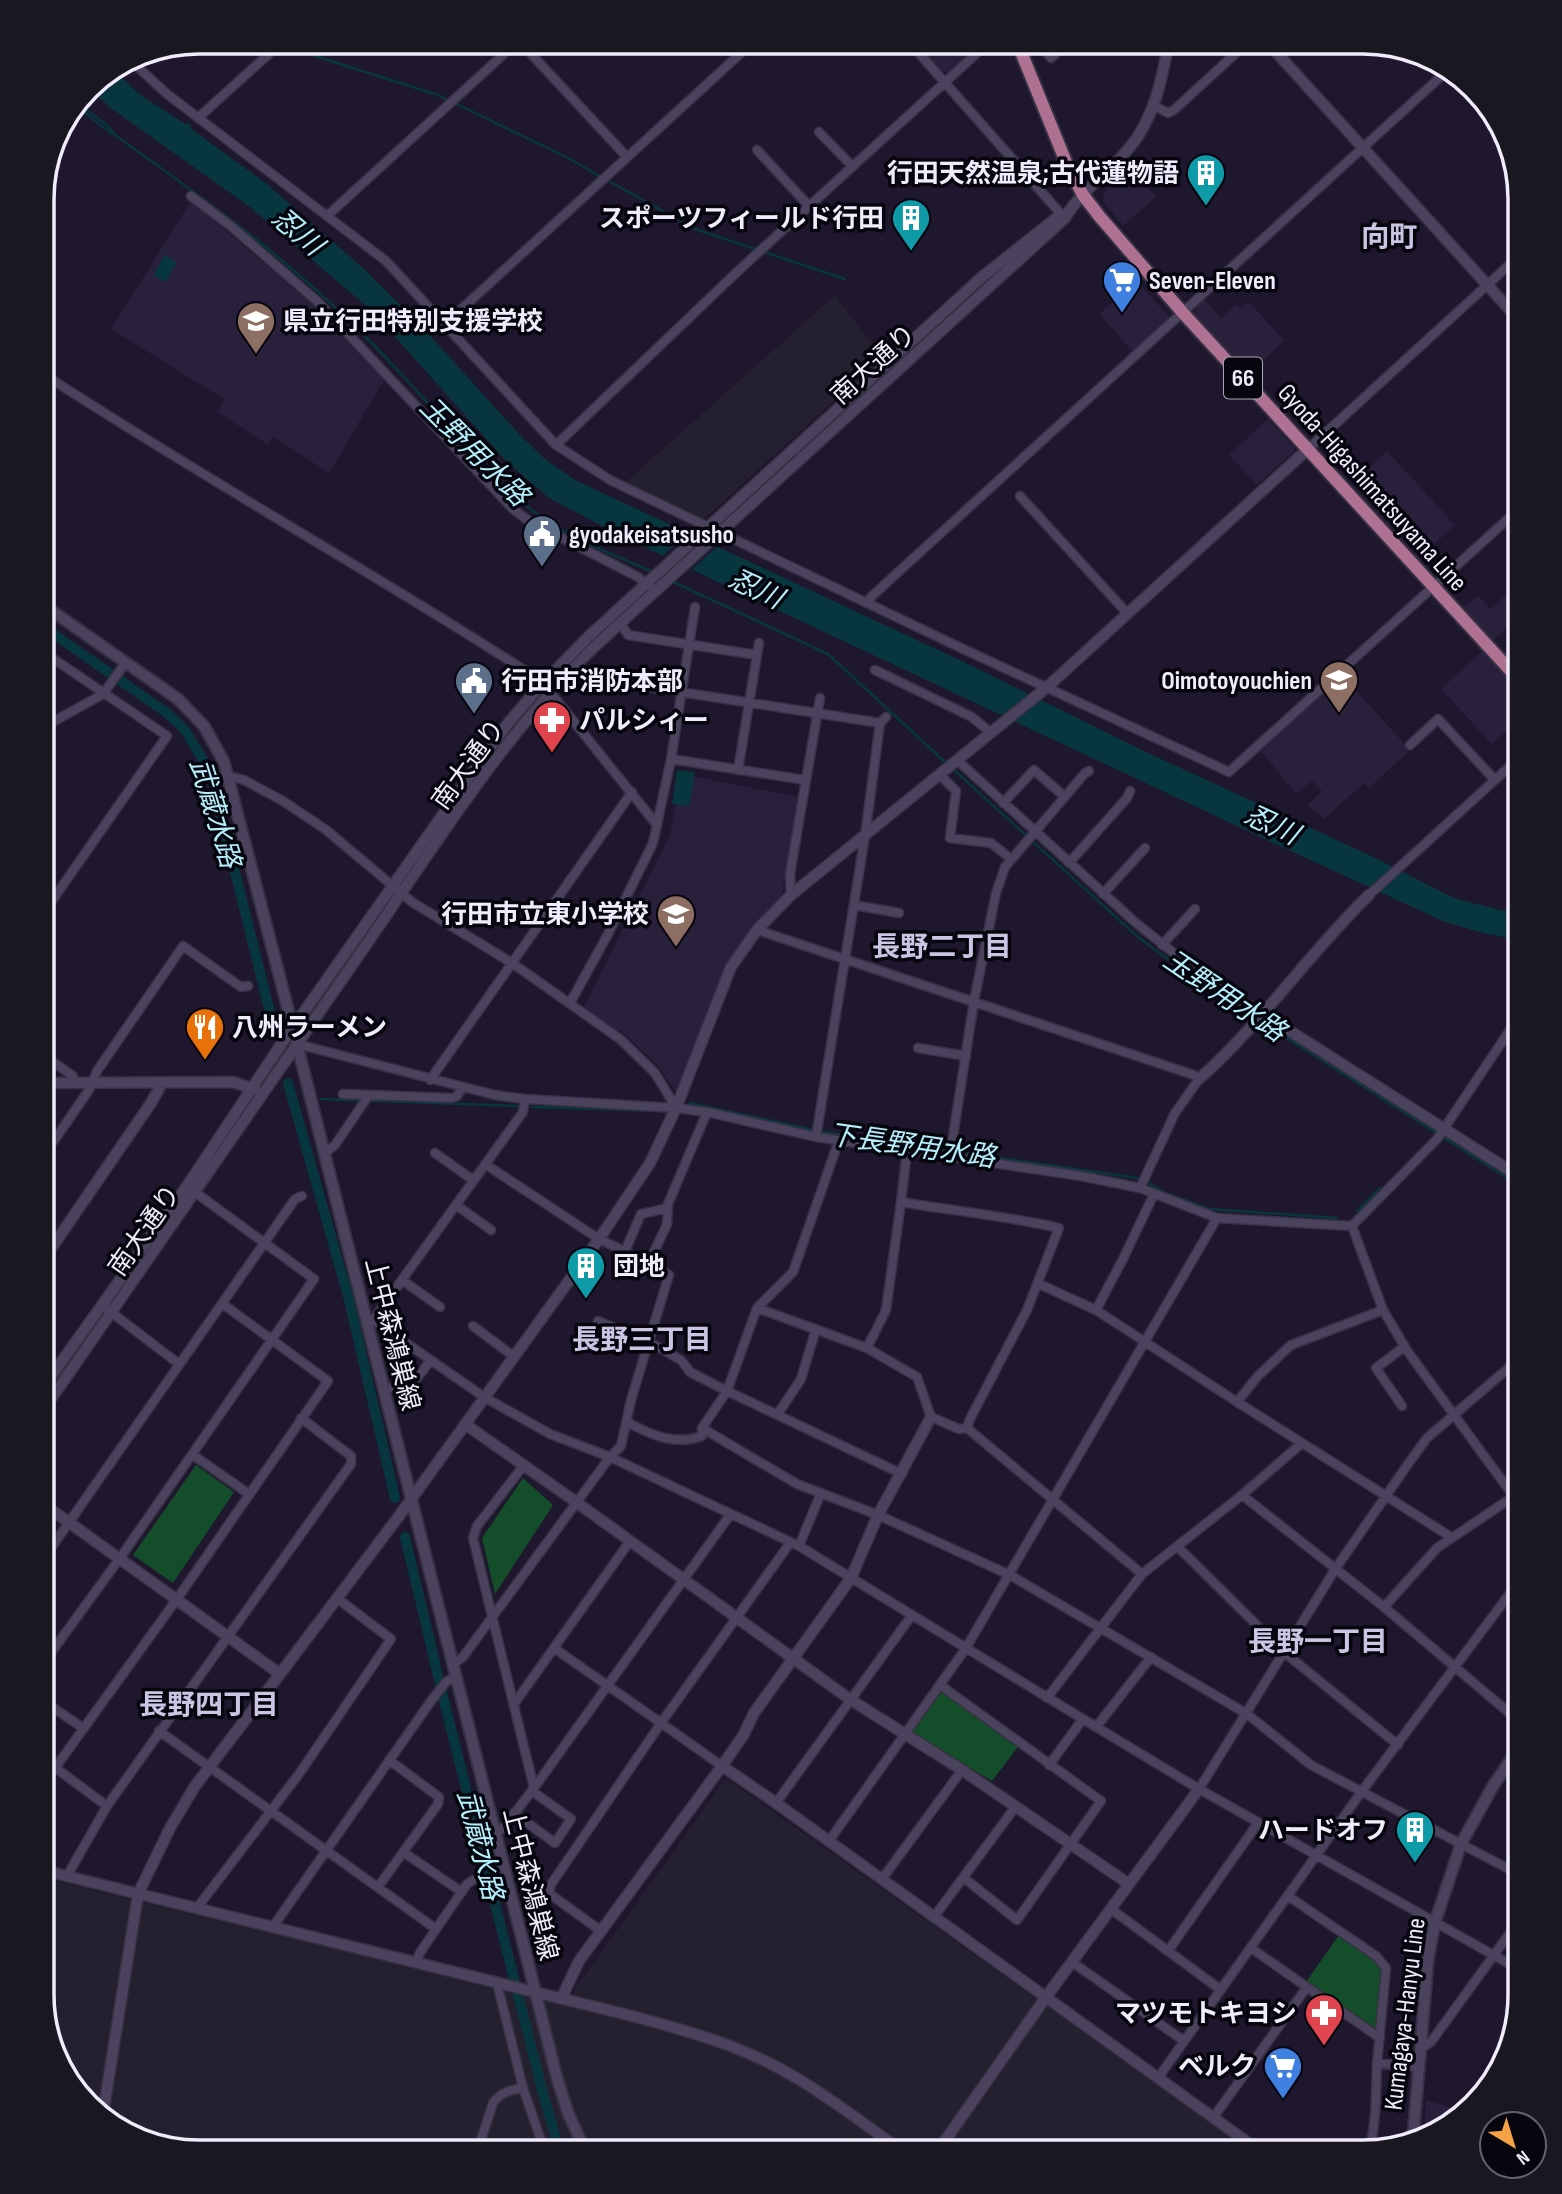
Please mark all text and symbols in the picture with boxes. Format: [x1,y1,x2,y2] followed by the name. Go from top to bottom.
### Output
[1185,152,1227,207] building icon: 行田天然温泉;古代蓮物語
[887,159,1179,190] place label: 行田天然温泉;古代蓮物語
[890,197,932,252] building icon: スポーツフィールド行田
[265,202,331,265] water label: 忍川
[599,204,884,235] place label: スポーツフィールド行田
[1361,221,1417,254] district label: 向町
[1101,259,1143,314] supermarket icon: Seven-Eleven
[1149,266,1276,297] place label: Seven-Eleven
[235,300,277,355] school or university icon: 県立行田特別支援学校
[283,307,543,338] place label: 県立行田特別支援学校
[825,319,923,411] street label: 南大通り
[1224,358,1262,398] road number: 66
[1271,378,1473,598] street label: Gyoda-Higashimatsuyama Line
[413,391,537,515] water label: 玉野用水路
[521,513,563,568] public building icon: gyodakeisatsusho
[569,520,734,551] place label: gyodakeisatsusho
[723,563,790,617] water label: 忍川
[1318,659,1360,714] school or university icon: Oimotoyouchien
[453,660,495,715] public building icon: 行田市消防本部
[1161,666,1312,697] place label: Oimotoyouchien
[501,667,683,698] place label: 行田市消防本部
[531,699,573,754] pharmacy icon: パルシィー
[579,706,709,737] place label: パルシィー
[426,714,512,816] street label: 南大通り
[182,755,247,874] water label: 武蔵水路
[1239,799,1306,853] water label: 忍川
[655,893,697,948] school or university icon: 行田市立東小学校
[441,900,649,931] place label: 行田市立東小学校
[872,931,1012,964] district label: 長野二丁目
[1157,943,1293,1050] water label: 玉野用水路
[184,1006,226,1061] restaurant icon: 八州ラーメン
[232,1013,387,1044] place label: 八州ラーメン
[826,1118,999,1175] water label: 下長野用水路
[103,1179,188,1282] street label: 南大通り
[565,1245,607,1300] building icon: 団地
[613,1252,665,1283] place label: 団地
[358,1255,425,1414] street label: 上中森鴻巣線
[572,1324,712,1357] district label: 長野三丁目
[1248,1626,1388,1659] district label: 長野一丁目
[139,1689,279,1722] district label: 長野四丁目
[450,1787,510,1906] water label: 武蔵水路
[496,1805,563,1964] street label: 上中森鴻巣線
[1394,1809,1436,1864] building icon: ハードオフ
[1258,1816,1388,1847] place label: ハードオフ
[1378,1916,1433,2112] street label: Kumagaya-Hanyu Line
[1303,1992,1345,2047] pharmacy icon: マツモトキヨシ
[1115,1999,1297,2030] place label: マツモトキヨシ
[1262,2045,1304,2100] supermarket icon: ベルク
[1178,2052,1256,2083] place label: ベルク
[1478,2110,1548,2180] north arrow
[1511,2145,1534,2169] text: N

